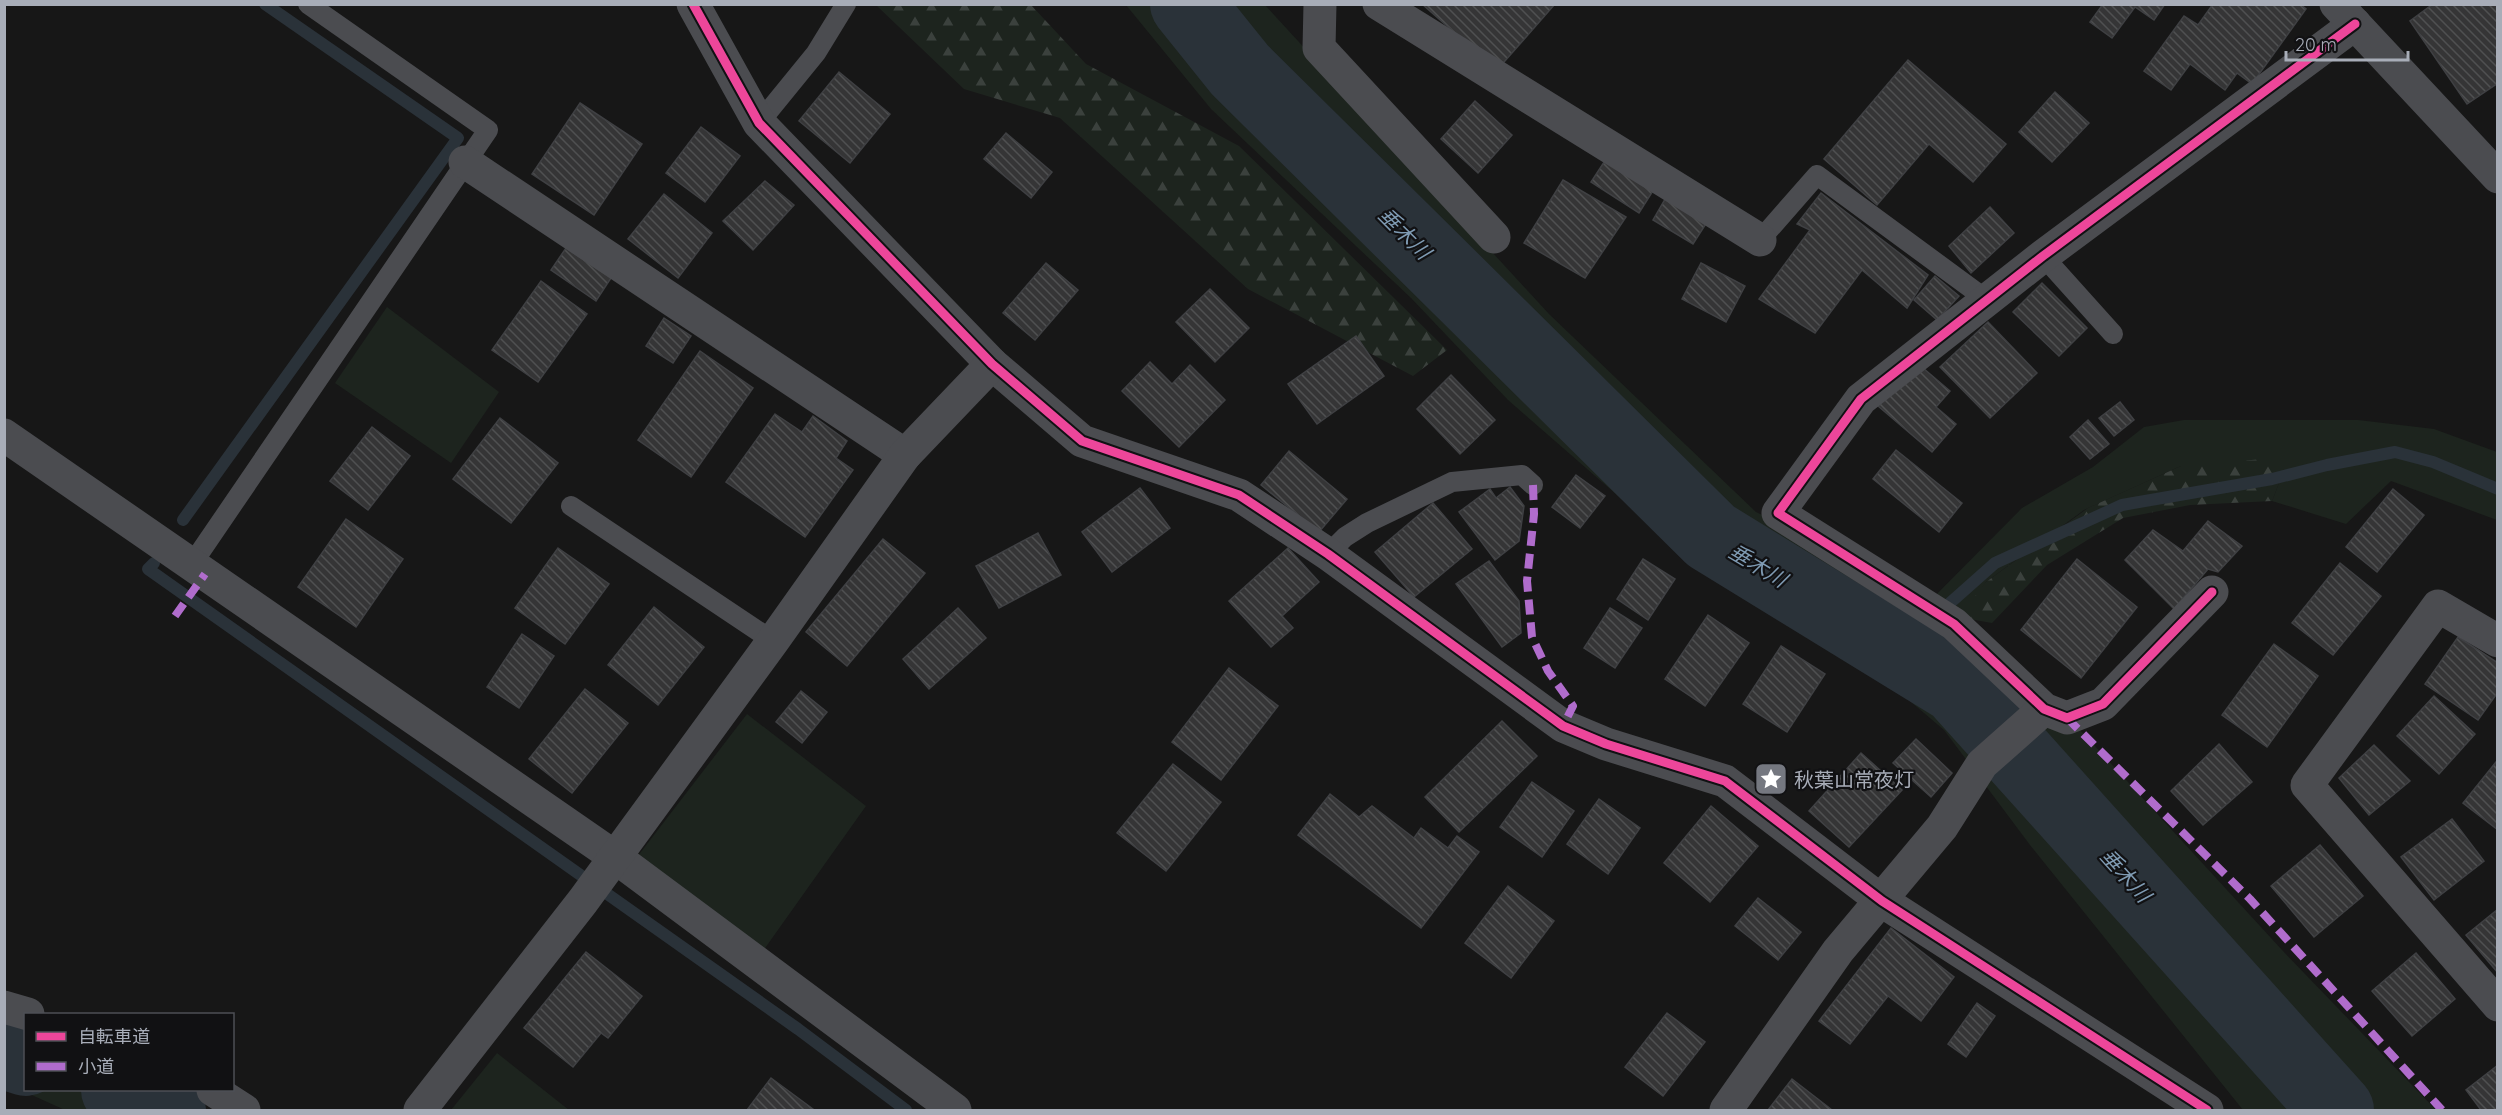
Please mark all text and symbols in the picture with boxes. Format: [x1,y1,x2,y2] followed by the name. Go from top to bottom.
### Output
[2286,24,2408,62] scale bar
[2295,33,2337,56] text: 20 m
[1374,202,1438,266] water label: 垂木川
[1724,538,1793,593] water label: 垂木川
[1753,761,1789,797] place icon: 秋葉山常夜灯
[1794,767,1914,792] place label: 秋葉山常夜灯
[2095,843,2158,909] water label: 垂木川
[24,1013,234,1091] legend
[78,1025,150,1048] text: 自転車道
[78,1055,114,1078] text: 小道

